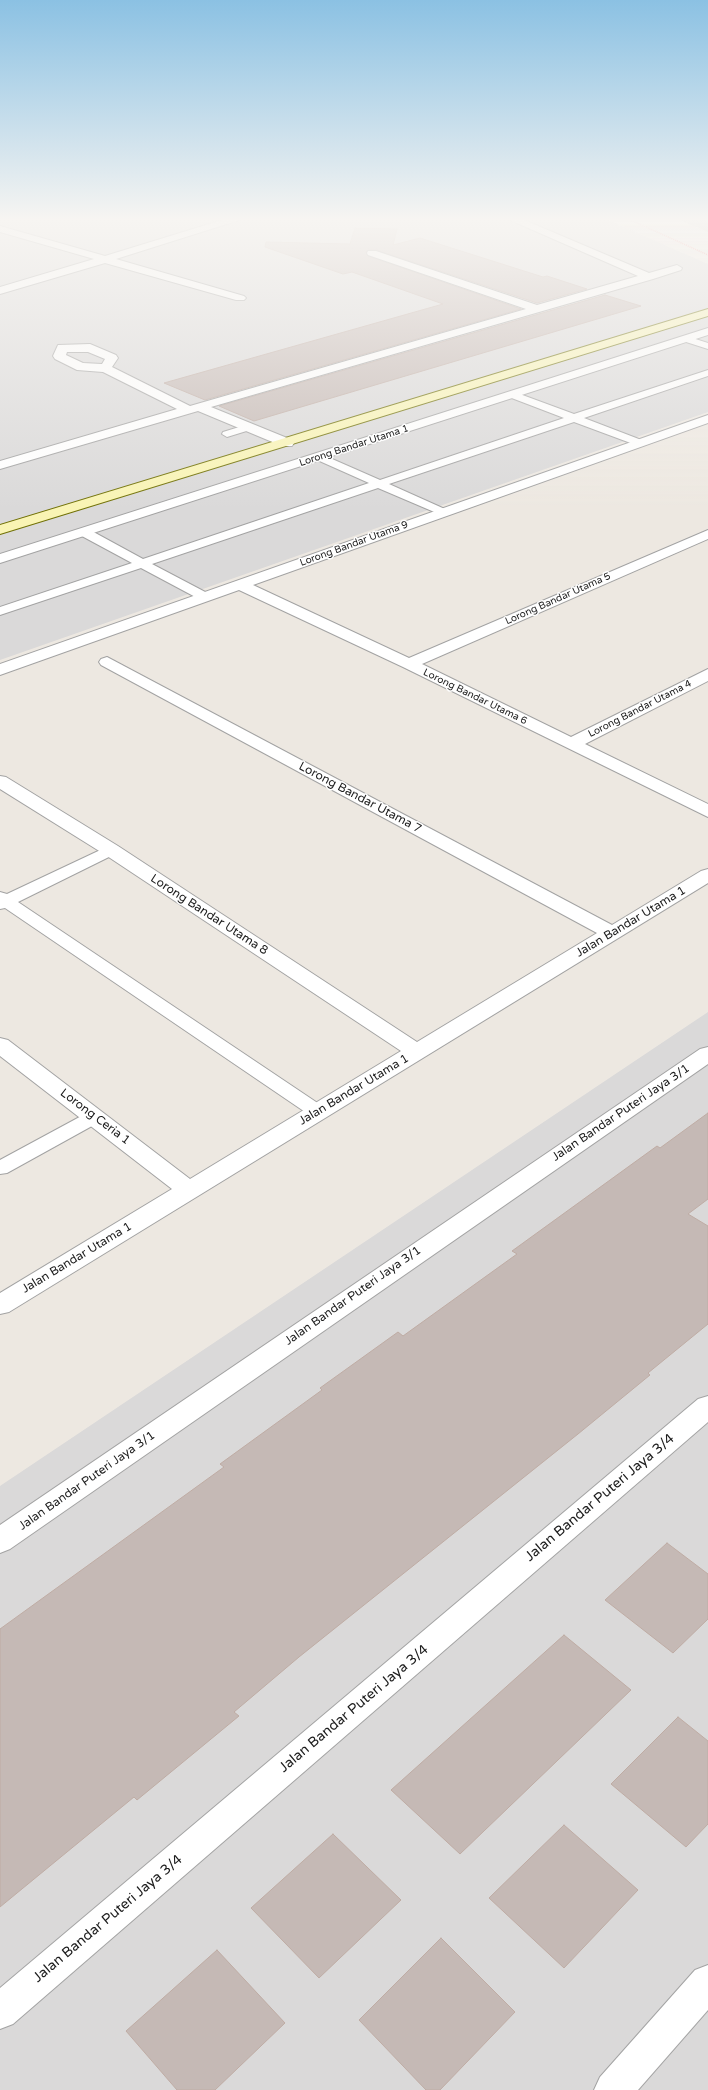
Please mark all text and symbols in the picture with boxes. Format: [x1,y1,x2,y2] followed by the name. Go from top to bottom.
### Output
[298,423,410,469] street label: Lorong Bandar Utama 1
[298,519,410,569] street label: Lorong Bandar Utama 9
[503,570,613,628] street label: Lorong Bandar Utama 5
[421,667,529,727] street label: Lorong Bandar Utama 6
[586,678,694,740] street label: Lorong Bandar Utama 4
[296,759,424,837] street label: Lorong Bandar Utama 7
[148,872,270,958] street label: Lorong Bandar Utama 8
[573,883,689,961] street label: Jalan Bandar Utama 1
[296,1051,412,1129] street label: Jalan Bandar Utama 1
[549,1061,693,1165] street label: Jalan Bandar Puteri Jaya 3/1
[57,1086,133,1148] street label: Lorong Ceria 1
[19,1219,135,1297] street label: Jalan Bandar Utama 1
[282,1243,424,1349] street label: Jalan Bandar Puteri Jaya 3/1
[16,1428,158,1534] street label: Jalan Bandar Puteri Jaya 3/1
[522,1431,678,1565] street label: Jalan Bandar Puteri Jaya 3/4
[276,1642,432,1776] street label: Jalan Bandar Puteri Jaya 3/4
[30,1852,186,1986] street label: Jalan Bandar Puteri Jaya 3/4

